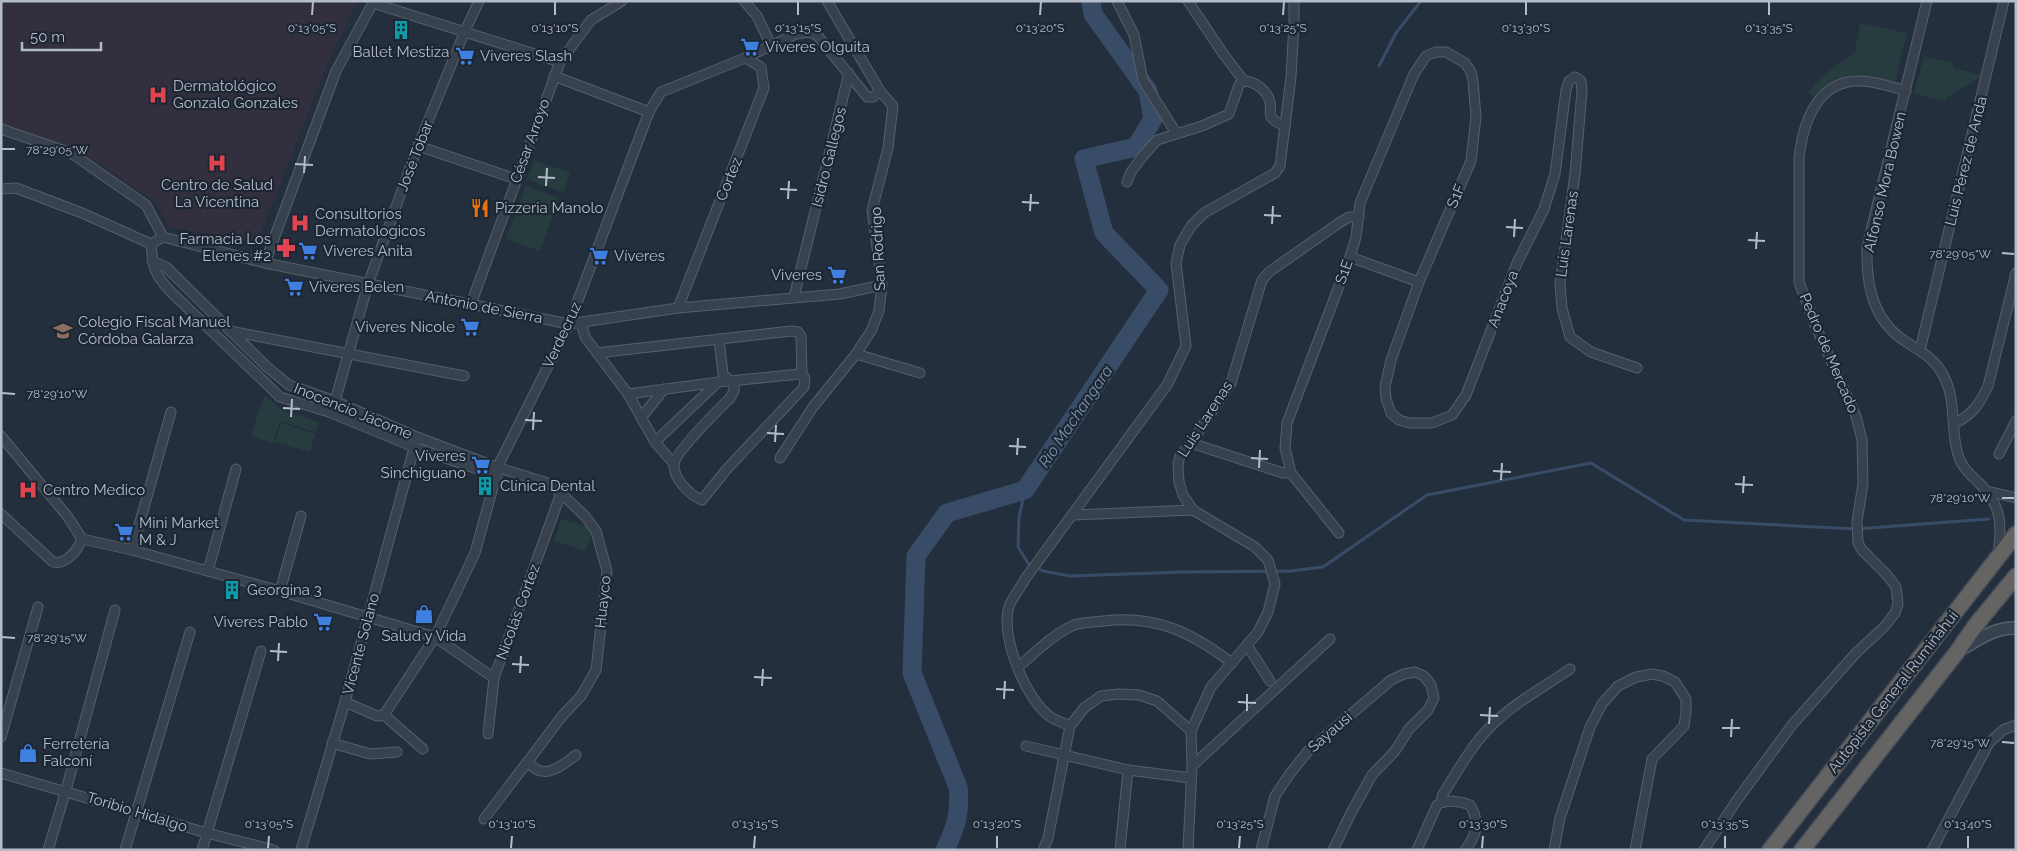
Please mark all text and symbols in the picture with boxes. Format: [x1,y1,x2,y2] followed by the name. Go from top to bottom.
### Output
[390,19,412,41] building icon: Ballet Mestiza
[22,20,101,52] scale bar
[288,21,336,35] text: 0°13'05"S
[531,21,579,35] text: 0°13'10"S
[775,21,821,35] text: 0°13'15"S
[1016,21,1064,35] text: 0°13'20"S
[1259,21,1307,35] text: 0°13'25"S
[1502,21,1550,35] text: 0°13'30"S
[1745,21,1793,35] text: 0°13'35"S
[30,28,65,46] text: 50 m
[739,36,761,58] supermarket icon: Víveres Olguita
[765,38,870,56] place label: Víveres Olguita
[353,43,449,61] place label: Ballet Mestiza
[454,45,476,67] supermarket icon: Viveres Slash
[480,47,572,65] place label: Viveres Slash
[173,77,298,112] place label: Dermatológico Gonzalo Gonzales
[147,84,169,106] hospital icon: Dermatológico Gonzalo Gonzales
[1941,94,1991,228] street label: Luis Pérez de Anda
[506,96,554,186] street label: César Arroyo
[808,105,850,209] street label: Isidro Gallegos
[1860,110,1910,254] street label: Alfonso Mora Bowen
[393,117,437,194] street label: José Tobar
[26,143,88,157] text: 78°29'05"W
[206,152,228,174] hospital icon: Centro de Salud La Vicentina
[712,155,746,203] street label: Cortez
[161,176,273,211] place label: Centro de Salud La Vicentina
[1443,181,1469,211] street label: S1F
[1552,190,1582,278] street label: Luis Larenas
[469,197,491,219] restaurant icon: Pizzeria Manolo
[495,199,604,217] place label: Pizzeria Manolo
[315,205,425,240] place label: Consultorios Dermatologicos
[867,206,889,292] street label: San Rodrigo
[289,212,311,234] hospital icon: Consultorios Dermatologicos
[179,230,271,265] place label: Farmacia Los Elenes #2
[275,237,297,259] pharmacy icon: Farmacia Los Elenes #2
[297,240,319,262] supermarket icon: Viveres Anita
[323,242,413,260] place label: Viveres Anita
[588,245,610,267] supermarket icon: Víveres
[614,247,665,265] place label: Víveres
[1929,247,1991,261] text: 78°29'05"W
[1331,257,1357,287] street label: S1E
[826,264,848,286] supermarket icon: Viveres
[771,266,822,284] place label: Viveres
[1484,268,1522,330] street label: Anacoya
[283,276,305,298] supermarket icon: Viveres Belen
[309,278,404,296] place label: Viveres Belen
[424,287,544,327] street label: Antonio de Sierra
[1796,290,1862,416] street label: Pedro de Mercado
[539,299,585,371] street label: Verdecruz
[78,313,231,348] place label: Colegio Fiscal Manuel Córdoba Galarza
[459,316,481,338] supermarket icon: Viveres Nicole
[355,318,455,336] place label: Viveres Nicole
[52,320,74,342] school or university icon: Colegio Fiscal Manuel Córdoba Galarza
[1034,361,1117,471] water label: Rio Machangara
[1174,378,1236,460] street label: Luis Larenas
[291,379,415,443] street label: Inocencio Jácome
[27,387,88,401] text: 78°29'10"W
[381,447,466,482] place label: Víveres Sinchiguano
[470,454,492,476] supermarket icon: Víveres Sinchiguano
[474,475,496,497] building icon: Clínica Dental
[500,477,596,495] place label: Clínica Dental
[17,479,39,501] hospital icon: Centro Medico
[43,481,145,499] place label: Centro Medico
[1930,491,1991,505] text: 78°29'10"W
[139,514,219,549] place label: Mini Market M & J
[113,521,135,543] supermarket icon: Mini Market M & J
[492,562,544,662] street label: Nicolás Cortez
[591,575,615,629] street label: Huayco
[221,579,243,601] building icon: Georgina 3
[247,581,322,599] place label: Georgina 3
[339,591,383,697] street label: Vicente Solano
[413,603,435,625] shop icon: Salud y Vida
[1824,607,1962,777] street label: Autopista General Rumiñahui
[312,611,334,633] supermarket icon: Viveres Pablo
[213,613,308,631] place label: Viveres Pablo
[381,627,467,645] place label: Salud y Vida
[27,631,87,645] text: 78°29'15"W
[1304,708,1356,756] street label: Sayausi
[43,735,110,770] place label: Ferretería Falconí
[1930,736,1990,750] text: 78°29'15"W
[17,742,39,764] shop icon: Ferretería Falconí
[84,788,190,836] street label: Toribio Hidalgo
[245,817,293,831] text: 0°13'05"S
[488,817,536,831] text: 0°13'10"S
[732,817,778,831] text: 0°13'15"S
[973,817,1021,831] text: 0°13'20"S
[1216,817,1264,831] text: 0°13'25"S
[1459,817,1507,831] text: 0°13'30"S
[1701,817,1749,831] text: 0°13'35"S
[1944,817,1992,831] text: 0°13'40"S

